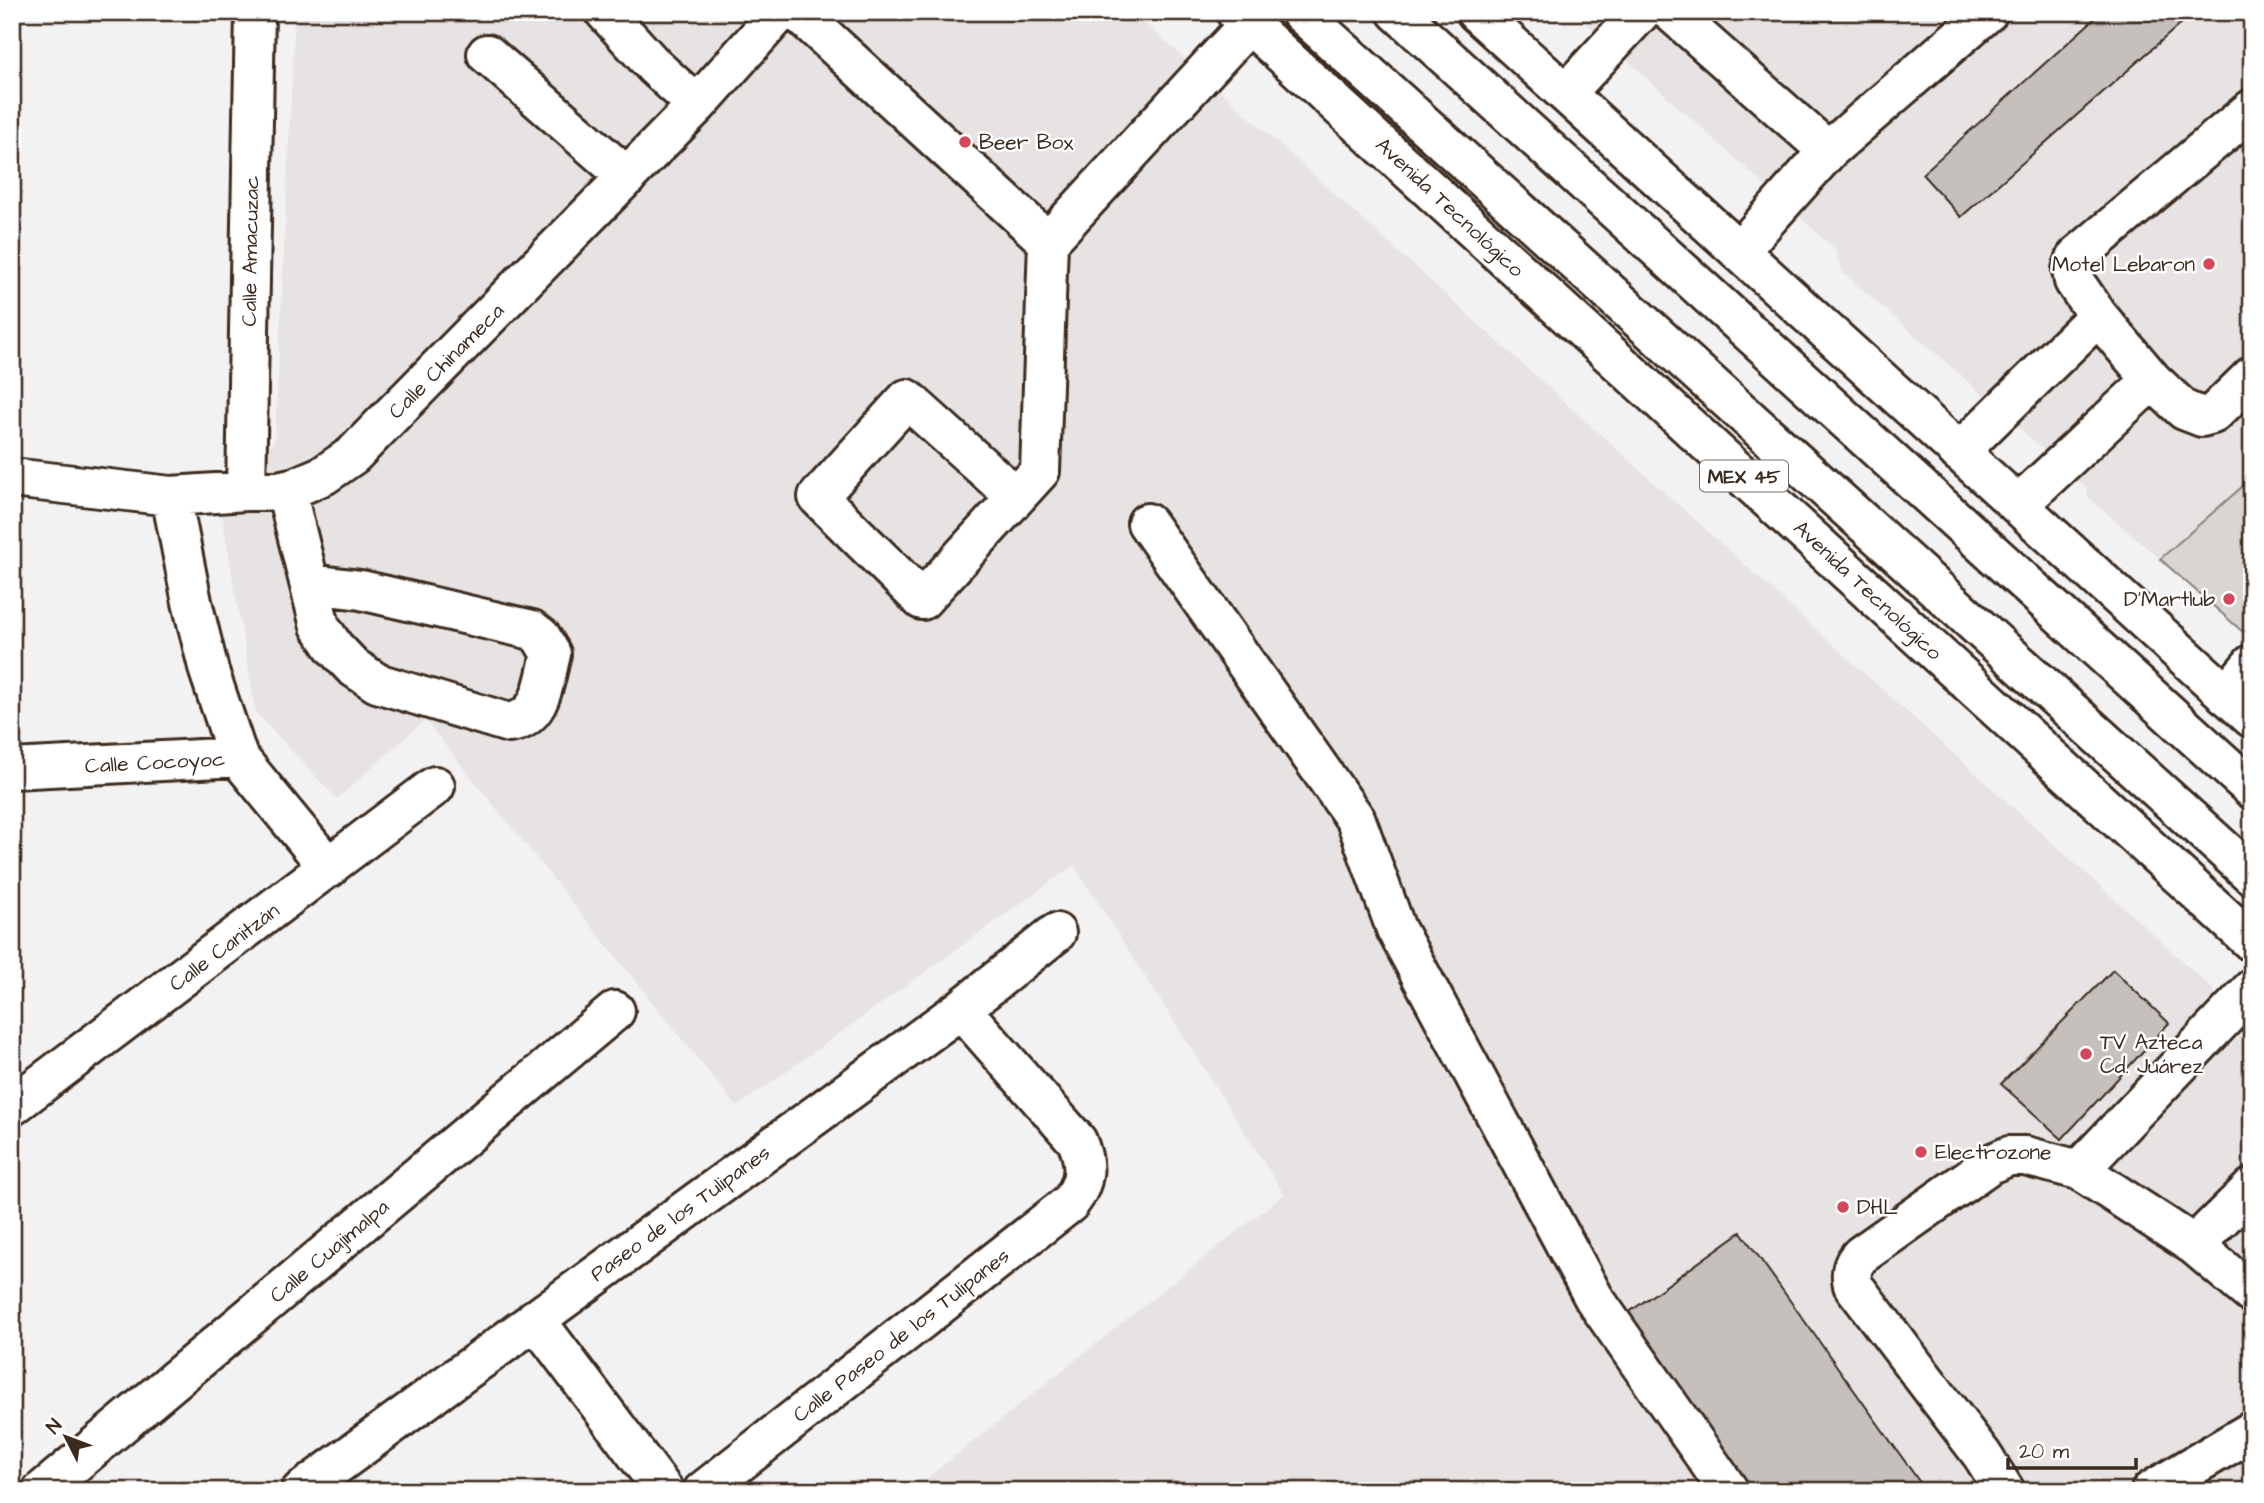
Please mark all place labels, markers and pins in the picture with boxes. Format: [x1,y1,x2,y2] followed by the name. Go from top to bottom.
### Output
[979,128,1073,157] place label: Beer Box
[957,134,973,150] marker: Beer Box
[2052,250,2195,279] place label: Motel Lebaron
[2201,256,2217,272] marker: Motel Lebaron
[2124,585,2215,614] place label: D'Martlub
[2221,591,2237,607] marker: D'Martlub
[2100,1028,2203,1081] place label: TV Azteca Cd. Juárez
[2078,1046,2094,1062] marker: TV Azteca Cd. Juárez
[1935,1138,2051,1167] place label: Electrozone
[1913,1144,1929,1160] marker: Electrozone
[1857,1193,1898,1222] place label: DHL
[1835,1199,1851,1215] marker: DHL

